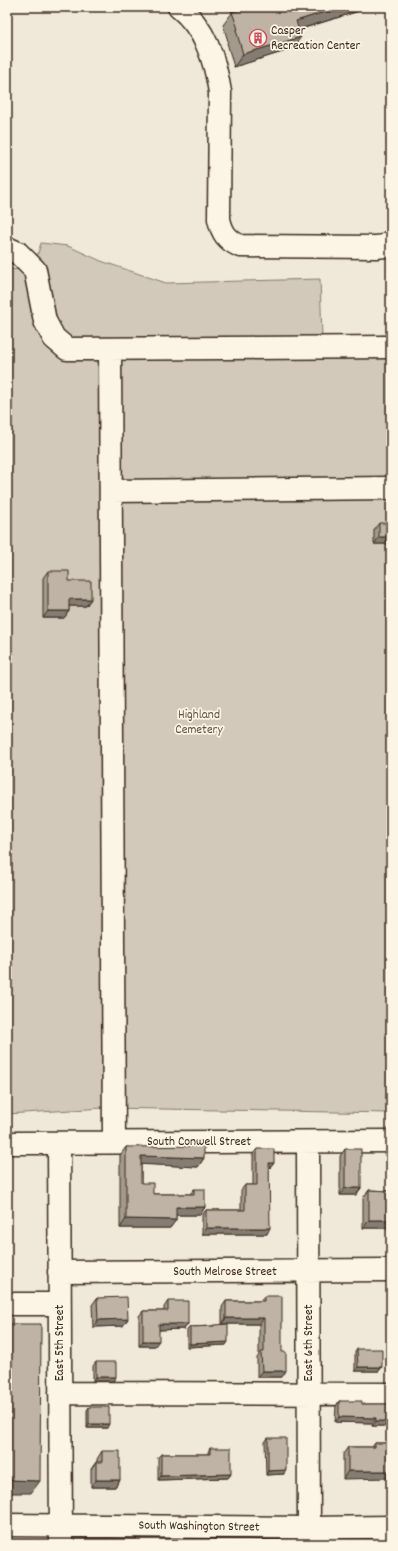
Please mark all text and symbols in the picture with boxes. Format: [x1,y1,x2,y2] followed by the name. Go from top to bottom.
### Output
[271,22,361,56] place label: Casper Recreation Center
[248,28,268,48] building icon: Casper Recreation Center
[175,706,223,740] park label: Highland Cemetery
[147,1133,251,1152] street label: South Conwell Street
[173,1263,277,1282] street label: South Melrose Street
[300,1304,319,1381] street label: East 6th Street
[51,1305,70,1381] street label: East 5th Street
[138,1516,260,1538] street label: South Washington Street

